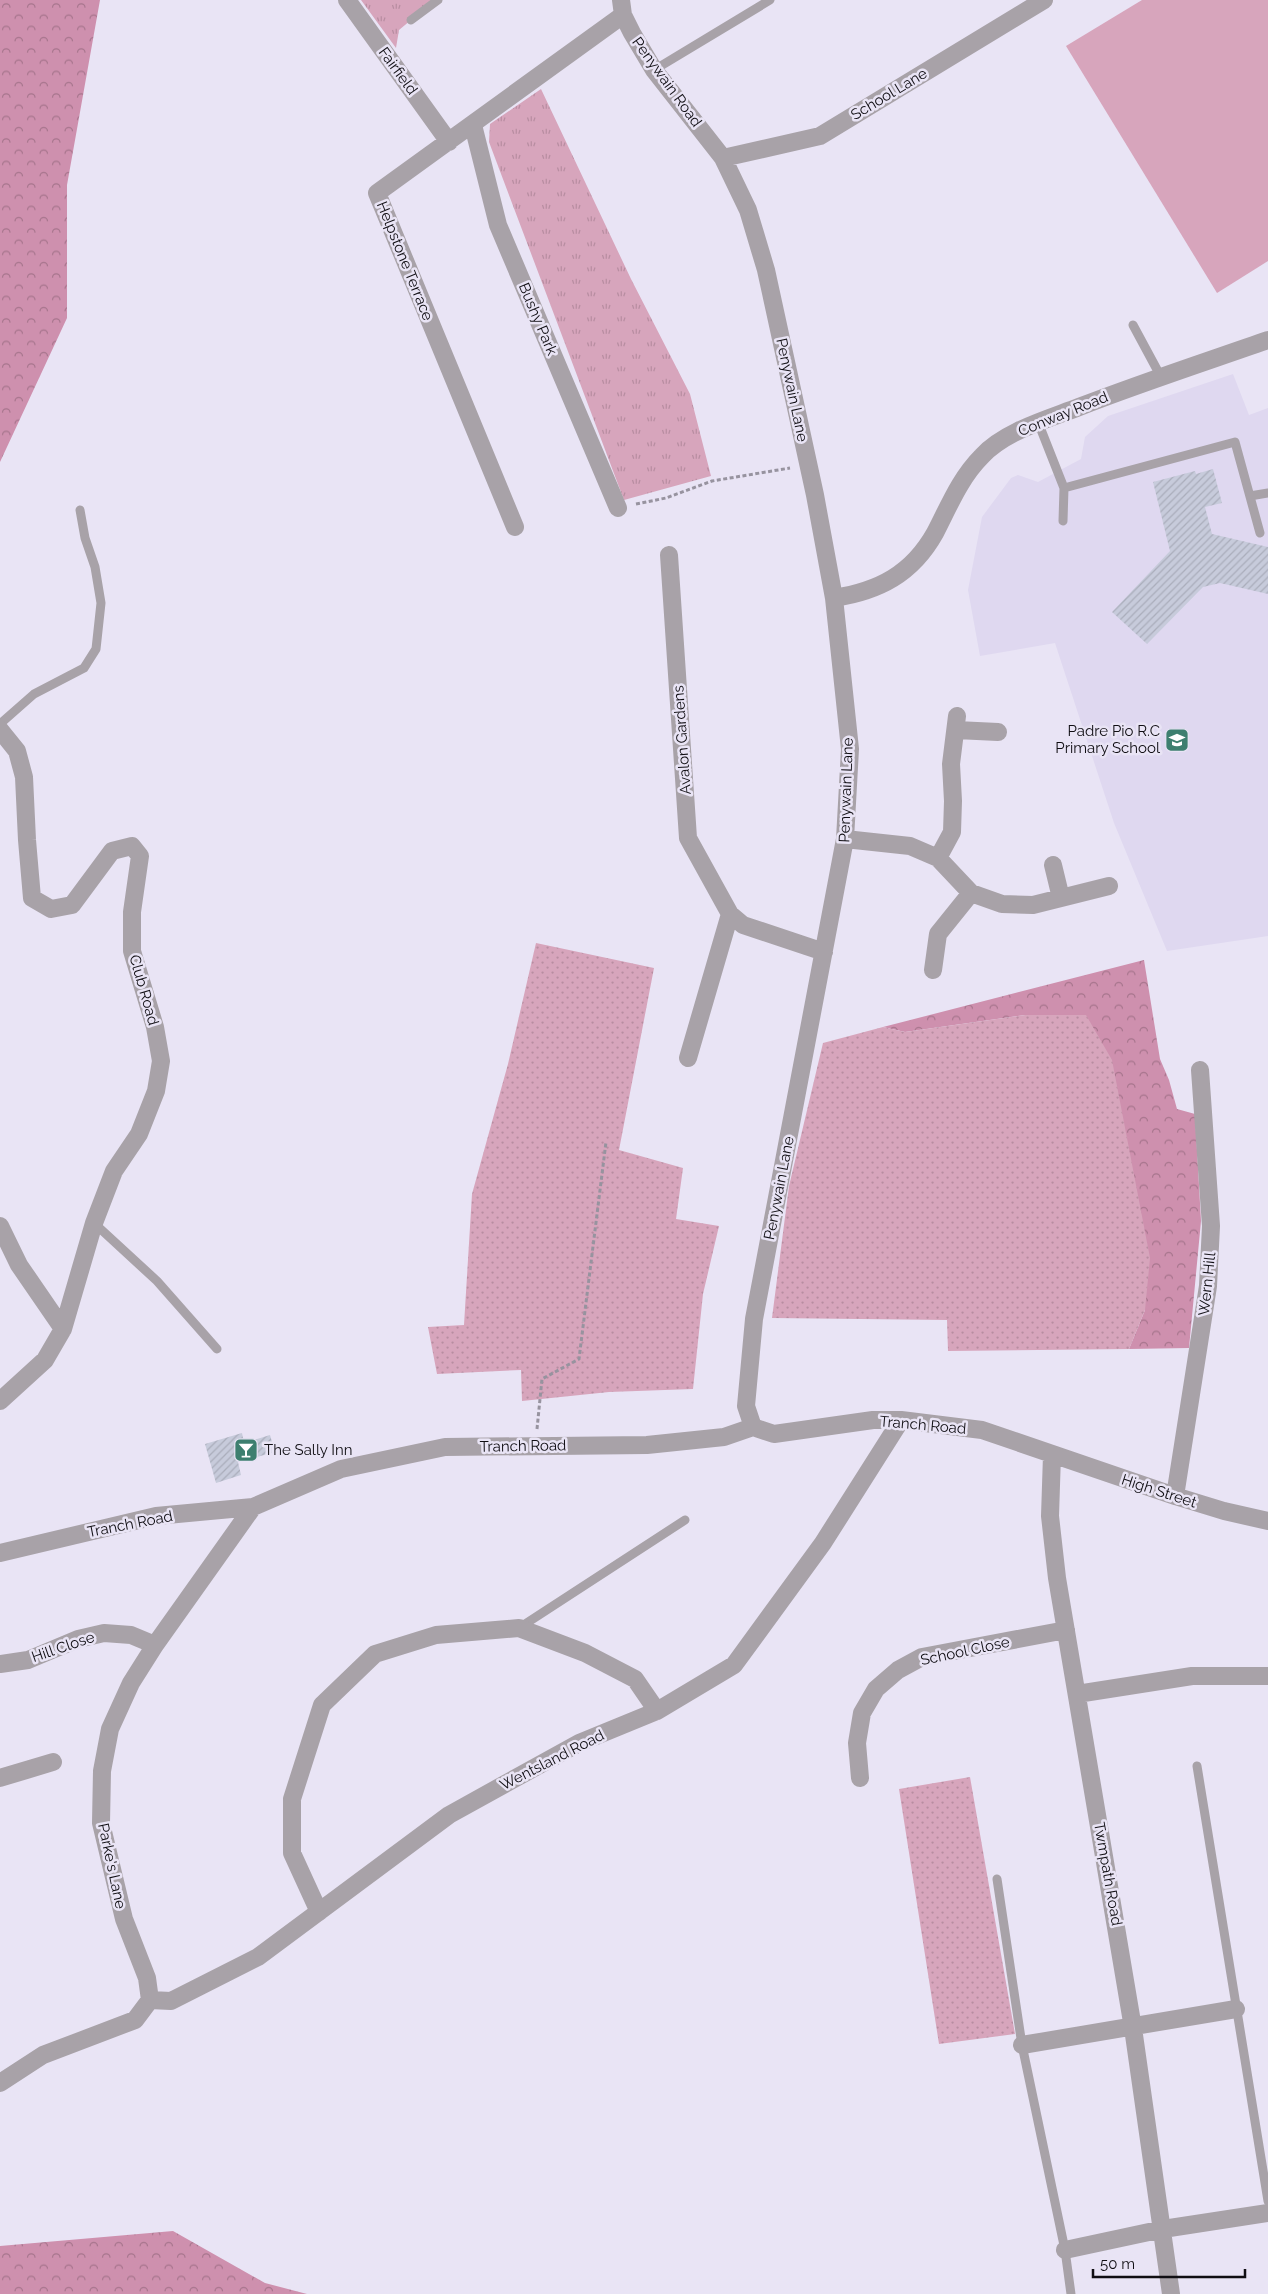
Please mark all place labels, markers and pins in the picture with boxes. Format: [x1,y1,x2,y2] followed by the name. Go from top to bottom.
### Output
[1055,722,1161,757] place label: Padre Pio R.C Primary School
[1164,727,1190,753] school or university icon: Padre Pio R.C Primary School
[233,1437,259,1463] bar icon: The Sally Inn
[264,1441,352,1459] place label: The Sally Inn

